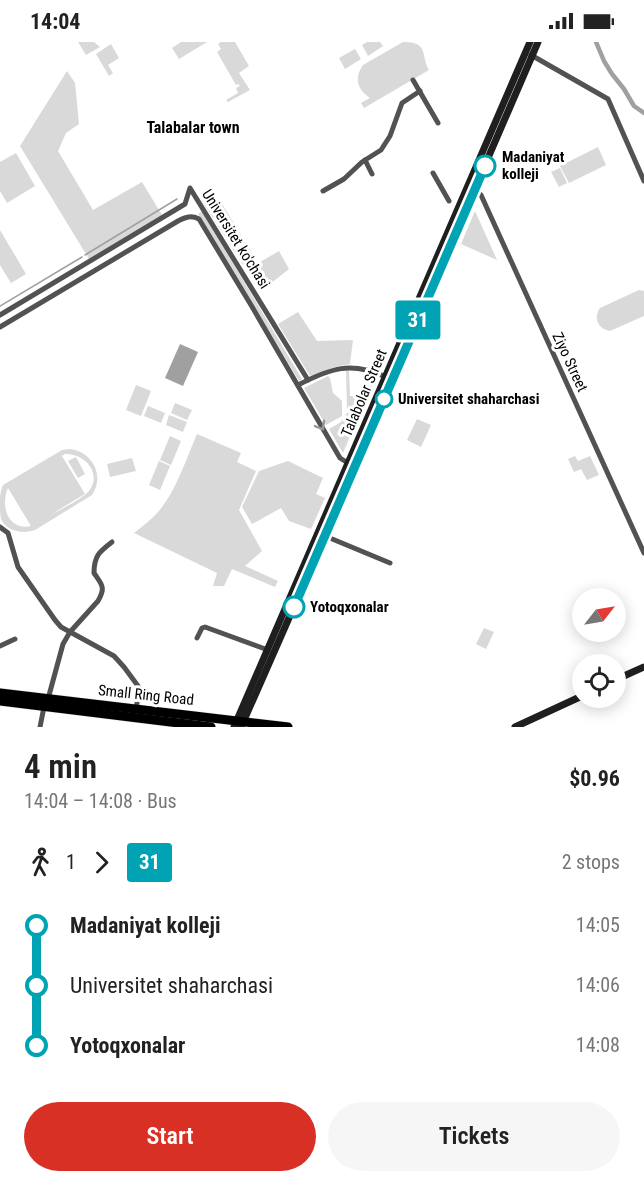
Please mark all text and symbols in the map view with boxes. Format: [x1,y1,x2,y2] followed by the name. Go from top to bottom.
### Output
[30,9,81,34] text: 14:04
[146,118,240,137] district label: Talabalar town
[502,148,565,183] place label: Madaniyat kolleji
[474,155,496,177] marker: Madaniyat kolleji
[198,186,274,292] street label: Universitet ko'chasi
[391,300,445,340] line badge: 31
[407,308,429,332] text: 31
[548,329,592,395] street label: Ziyo Street
[337,346,391,440] street label: Talabolar Street
[375,390,393,408] marker: Universitet shaharchasi
[398,390,539,408] place label: Universitet shaharchasi
[314,420,326,430] one-way arrow
[572,588,626,642] north arrow
[572,588,626,708] map controls
[283,596,305,618] marker: Yotoqxonalar
[310,598,389,616] place label: Yotoqxonalar
[572,654,626,708] button: locate
[97,681,195,709] street label: Small Ring Road
[24,747,97,786] text: 4 min
[569,766,620,791] text: $0.96
[24,789,177,813] text: 14:04 – 14:08 · Bus
[24,846,57,879] icon: walk
[85,846,118,879] icon: forward
[66,850,76,874] text: 1
[139,850,160,874] text: 31
[562,850,620,874] text: 2 stops
[70,913,221,938] text: Madaniyat kolleji
[576,913,620,937] text: 14:05
[70,973,273,998] text: Universitet shaharchasi
[576,973,620,997] text: 14:06
[70,1033,185,1058] text: Yotoqxonalar
[576,1033,620,1057] text: 14:08
[24,1102,316,1171] button: Start
[328,1102,620,1171] button: Tickets

